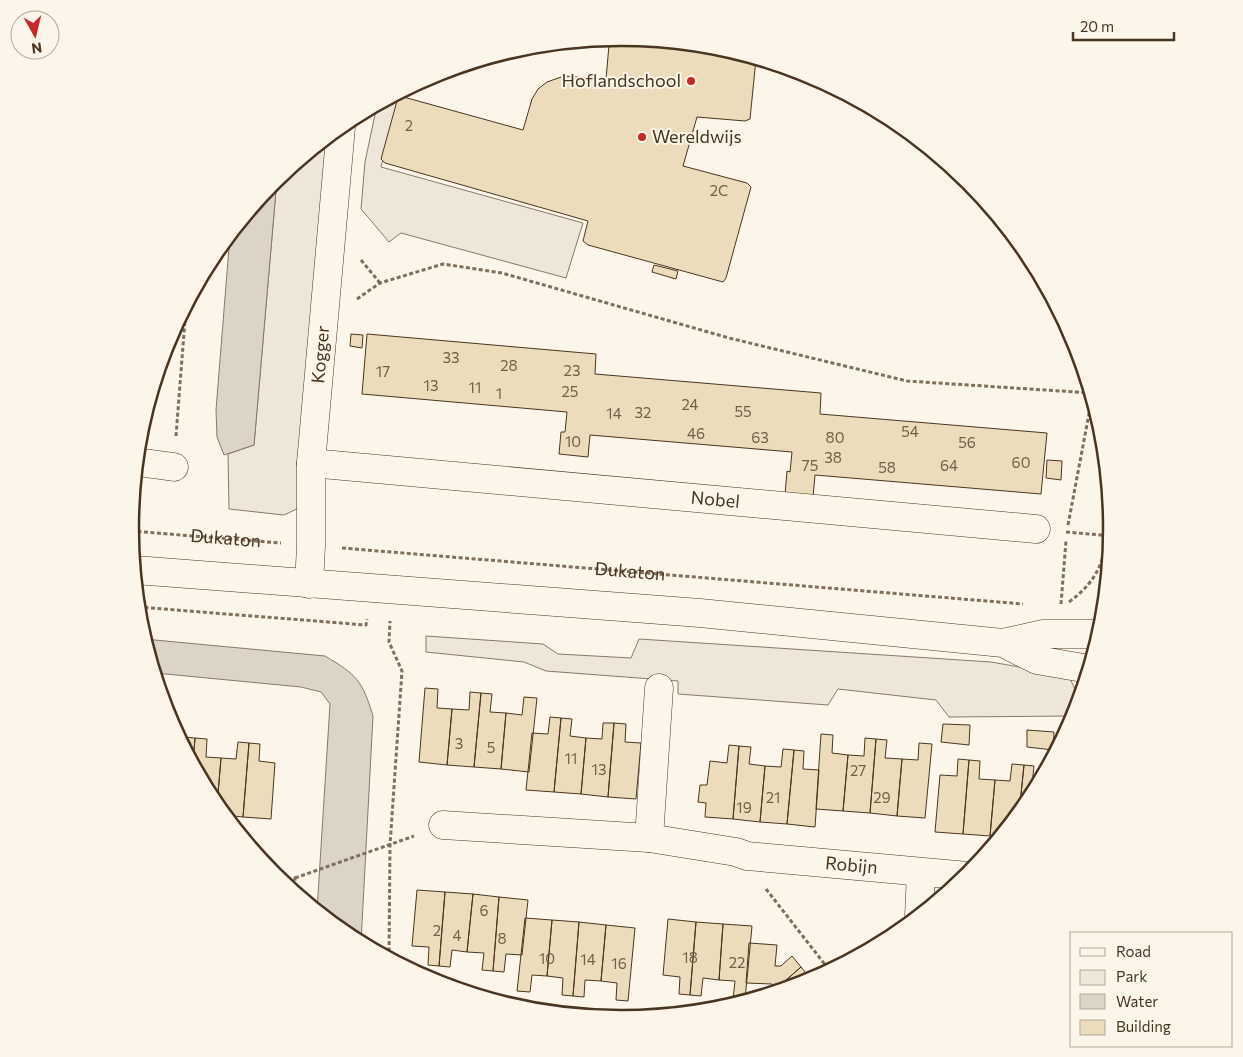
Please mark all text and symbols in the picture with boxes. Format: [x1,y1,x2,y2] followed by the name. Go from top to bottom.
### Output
[10,10,60,60] north arrow
[1073,10,1174,42] scale bar
[1080,17,1114,35] text: 20 m
[30,39,43,58] text: N
[562,69,681,91] place label: Hoflandschool
[685,75,697,87] marker: Hoflandschool
[405,116,413,134] house number: 2
[652,125,742,147] place label: Wereldwijs
[636,131,648,143] marker: Wereldwijs
[710,181,728,199] house number: 2C
[306,324,333,384] street label: Kogger
[442,348,460,366] house number: 33
[500,356,518,374] house number: 28
[564,361,580,379] house number: 23
[376,362,390,380] house number: 17
[424,376,438,394] house number: 13
[469,378,481,396] house number: 11
[562,382,578,400] house number: 25
[496,384,502,402] house number: 1
[681,395,699,413] house number: 24
[734,402,752,420] house number: 55
[635,403,651,421] house number: 32
[606,404,622,422] house number: 14
[901,422,919,440] house number: 54
[687,424,705,442] house number: 46
[751,428,769,446] house number: 63
[826,428,844,446] house number: 80
[565,432,581,450] house number: 10
[958,433,976,451] house number: 56
[824,448,842,466] house number: 38
[1012,453,1030,471] house number: 60
[802,456,818,474] house number: 75
[940,456,958,474] house number: 64
[878,458,896,476] house number: 58
[690,486,741,512] street label: Nobel
[190,524,262,551] street label: Dukaton
[594,557,666,585] street label: Dukaton
[455,734,463,752] house number: 3
[487,738,495,756] house number: 5
[565,749,577,767] house number: 11
[592,760,606,778] house number: 13
[850,761,866,779] house number: 27
[766,788,780,806] house number: 21
[873,788,891,806] house number: 29
[736,798,752,816] house number: 19
[824,851,879,878] street label: Robijn
[479,901,489,919] house number: 6
[433,921,441,939] house number: 2
[453,926,462,944] house number: 4
[497,929,507,947] house number: 8
[1070,932,1233,1047] legend
[1116,942,1151,960] text: Road
[682,948,698,966] house number: 18
[539,949,555,967] house number: 10
[580,950,596,968] house number: 14
[729,953,745,971] house number: 22
[611,954,627,972] house number: 16
[1116,967,1147,985] text: Park
[1116,992,1158,1010] text: Water
[1116,1017,1171,1035] text: Building

